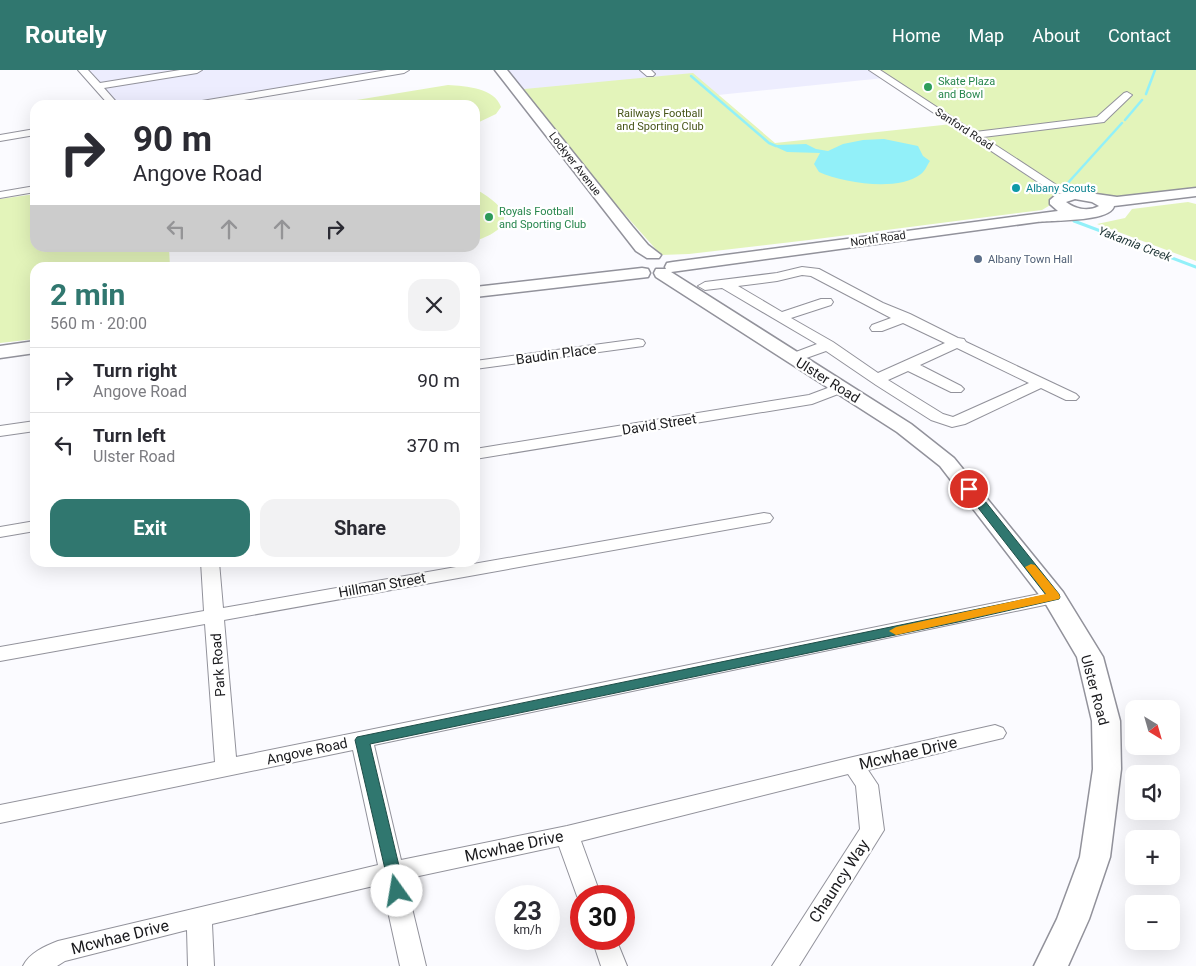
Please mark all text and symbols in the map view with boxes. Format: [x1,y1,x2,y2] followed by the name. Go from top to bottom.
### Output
[25,21,107,49] text: Routely
[892,25,941,46] text: Home
[969,25,1004,46] text: Map
[1032,25,1080,46] text: About
[1108,25,1171,46] text: Contact
[938,75,995,101] place label: Skate Plaza and Bowl
[922,81,934,93] marker: Skate Plaza and Bowl
[933,105,995,153] street label: Sanford Road
[616,107,704,133] park label: Railways Football and Sporting Club
[133,119,212,160] text: 90 m
[50,120,115,185] icon: right
[546,130,604,198] street label: Lockyer Avenue
[133,161,262,186] text: Angove Road
[1010,182,1022,194] marker: Albany Scouts
[1026,182,1096,195] place label: Albany Scouts
[499,205,586,231] place label: Royals Football and Sporting Club
[483,211,495,223] marker: Royals Football and Sporting Club
[162,215,190,243] icon: left
[215,215,243,243] icon: ahead
[268,215,296,243] icon: ahead
[321,215,349,243] icon: right
[1096,224,1175,265] water label: Yakamia Creek
[849,229,907,249] street label: North Road
[972,253,984,265] marker: Albany Town Hall
[988,253,1072,266] place label: Albany Town Hall
[50,277,125,312] text: 2 min
[408,279,460,331] button: close
[50,314,147,333] text: 560 m · 20:00
[515,340,597,368] street label: Baudin Place
[793,354,863,406] street label: Ulster Road
[93,359,177,382] text: Turn right
[50,366,78,394] icon: right
[417,369,460,392] text: 90 m
[93,382,187,401] text: Angove Road
[621,410,698,438] street label: David Street
[93,424,166,447] text: Turn left
[50,431,78,459] icon: left
[407,434,460,457] text: 370 m
[93,447,175,466] text: Ulster Road
[948,468,990,510] pin
[955,475,983,503] icon: arrive
[50,499,250,557] button: Exit
[260,499,460,557] button: Share
[337,569,427,601] street label: Hillman Street
[208,633,228,697] street label: Park Road
[1078,653,1112,727] street label: Ulster Road
[1125,700,1180,755] north arrow
[1125,700,1180,950] map controls
[857,732,959,774] street label: Mcwhae Drive
[265,735,349,767] street label: Angove Road
[1125,765,1180,820] button: sound
[463,826,565,866] street label: Mcwhae Drive
[1125,830,1180,885] button: +
[805,835,873,926] street label: Chauncy Way
[370,864,422,916] position arrow
[570,885,635,950] speed limit sign: 30
[1125,895,1180,950] button: −
[513,897,542,926] text: 23
[69,916,171,958] street label: Mcwhae Drive
[513,923,542,937] text: km/h

